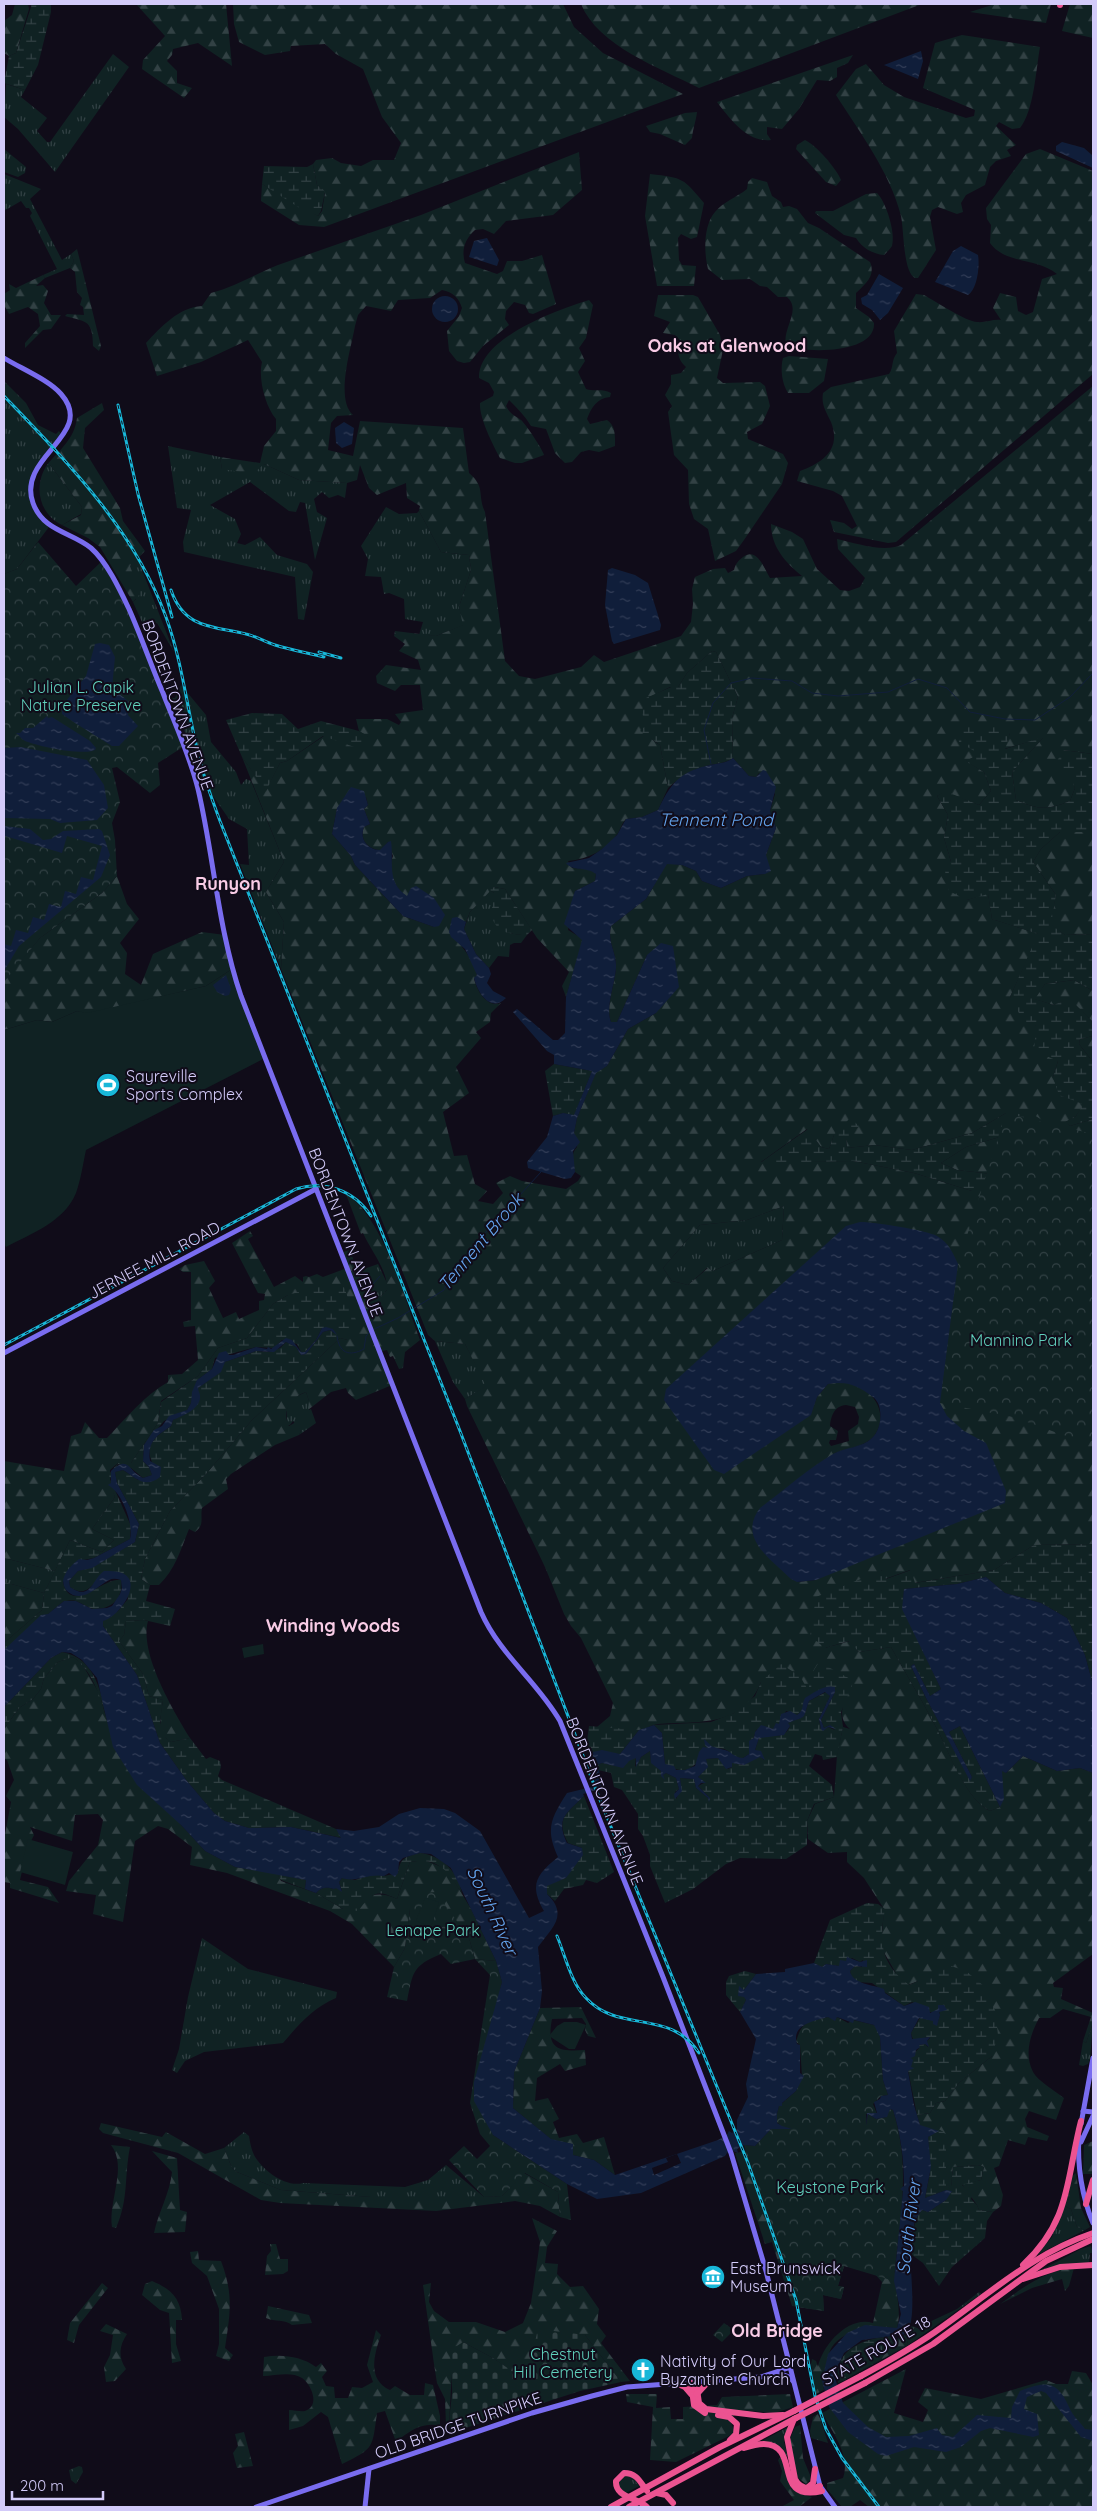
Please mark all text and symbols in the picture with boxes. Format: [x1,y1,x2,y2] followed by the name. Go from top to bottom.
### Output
[648,334,806,357] district label: Oaks at Glenwood
[138,617,218,793] street label: BORDENTOWN AVENUE
[21,677,141,715] park label: Julian L. Capik Nature Preserve
[659,808,775,831] water label: Tennent Pond
[195,872,261,895] district label: Runyon
[126,1066,243,1104] place label: Sayreville Sports Complex
[95,1072,121,1098] sports icon: Sayreville Sports Complex
[305,1145,387,1319] street label: BORDENTOWN AVENUE
[433,1187,529,1295] water label: Tennent Brook
[85,1217,223,1303] street label: JERNEE MILL ROAD
[970,1330,1072,1350] park label: Mannino Park
[266,1614,400,1637] district label: Winding Woods
[562,1714,648,1888] street label: BORDENTOWN AVENUE
[462,1863,524,1961] water label: South River
[386,1920,480,1940] park label: Lenape Park
[891,2176,926,2275] water label: South River
[776,2177,884,2197] park label: Keystone Park
[730,2258,841,2296] place label: East Brunswick Museum
[700,2264,726,2290] museum icon: East Brunswick Museum
[818,2311,934,2389] street label: STATE ROUTE 18
[731,2319,823,2342] district label: Old Bridge
[513,2344,613,2382] park label: Chestnut Hill Cemetery
[660,2351,806,2389] place label: Nativity of Our Lord Byzantine Church
[630,2357,656,2383] church icon: Nativity of Our Lord Byzantine Church
[372,2387,544,2463] street label: OLD BRIDGE TURNPIKE
[12,2468,104,2500] scale bar
[20,2476,64,2495] text: 200 m

